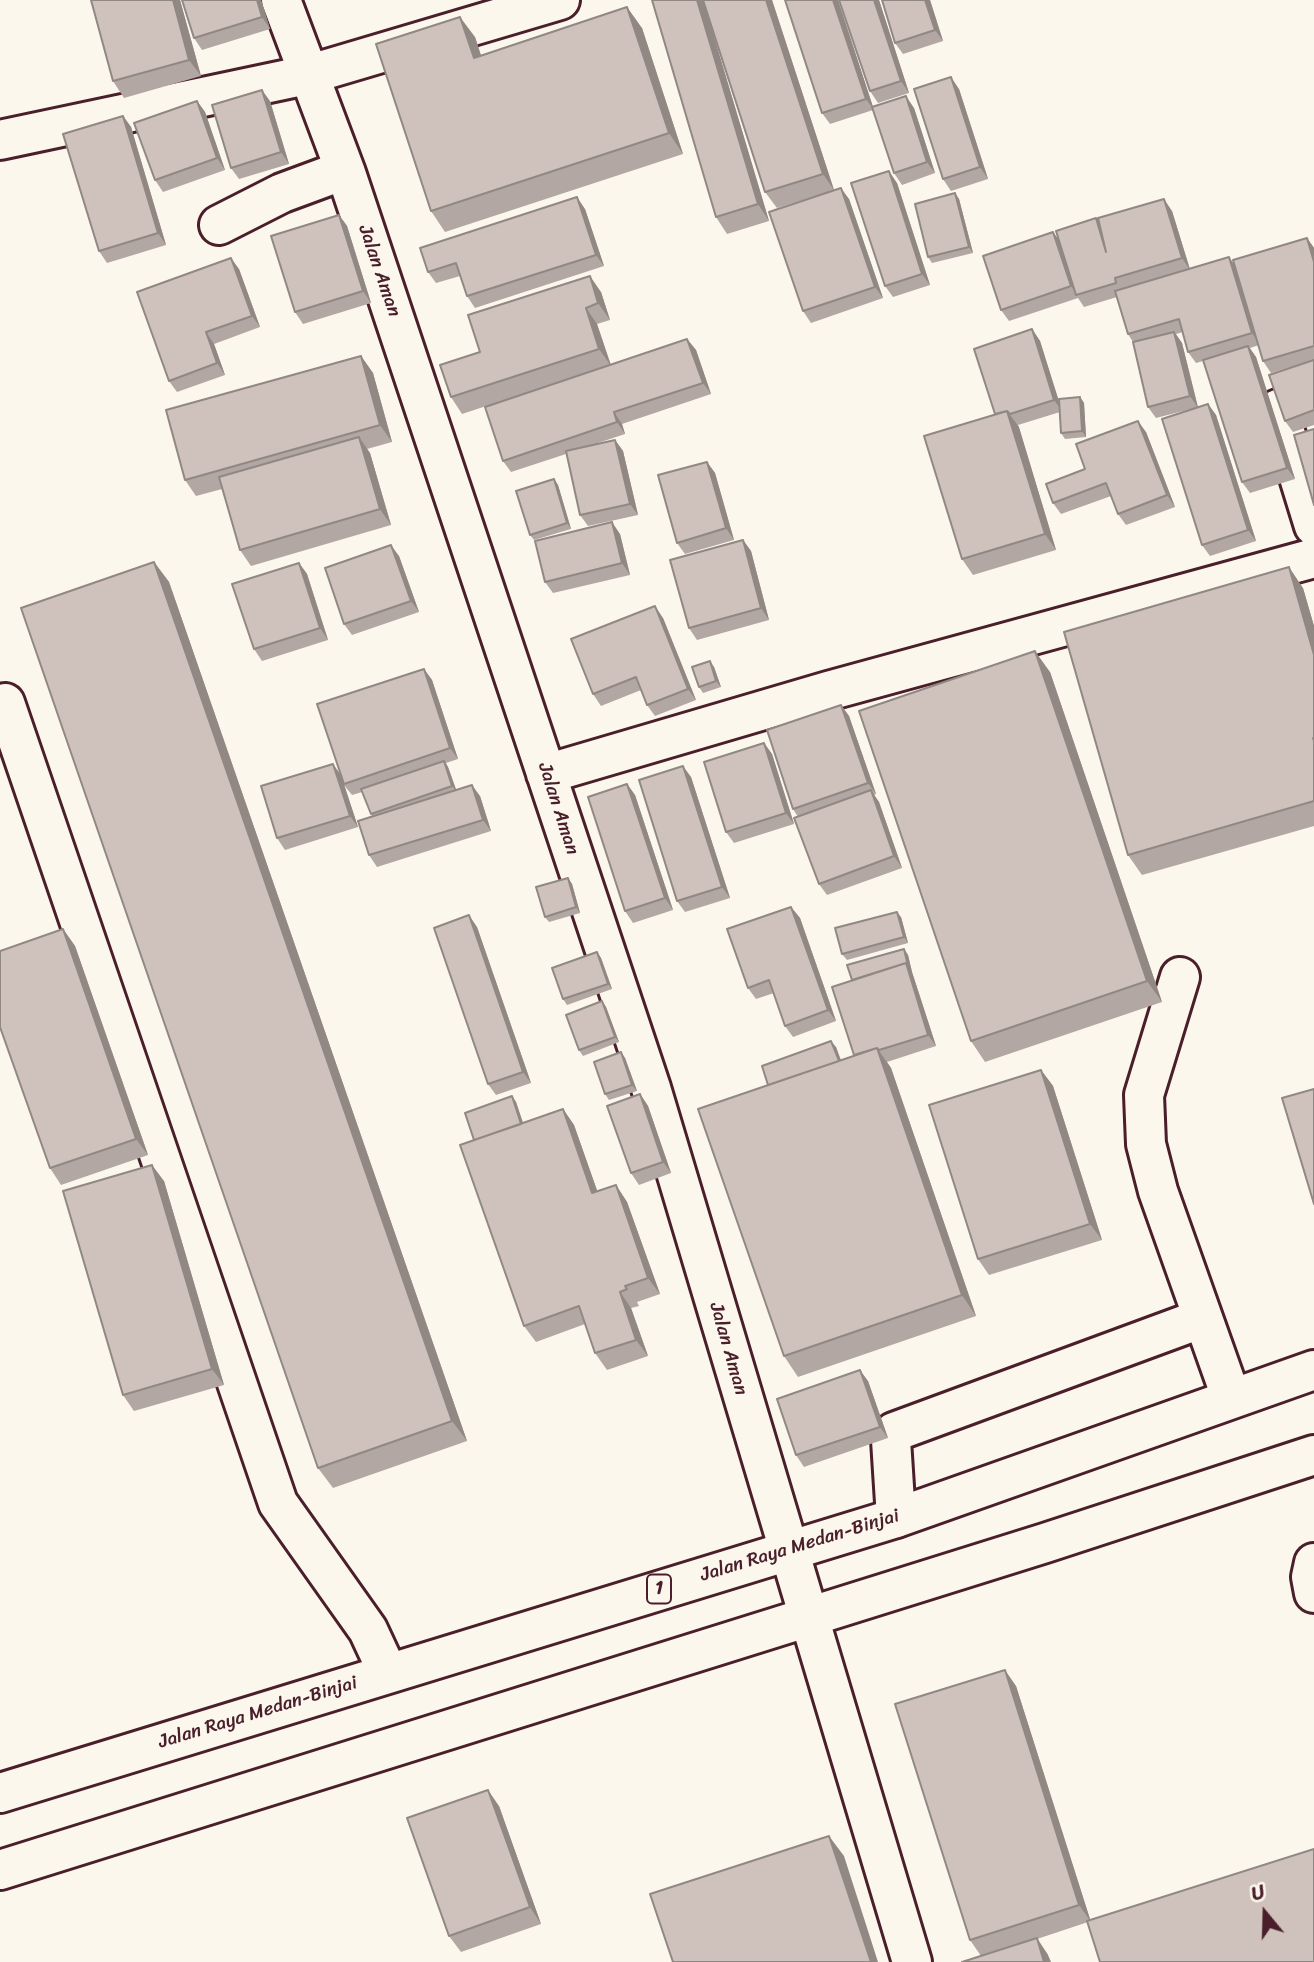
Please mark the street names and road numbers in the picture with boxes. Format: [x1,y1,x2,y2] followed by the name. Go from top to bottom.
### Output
[353,222,405,320] street label: Jalan Aman
[532,760,584,858] street label: Jalan Aman
[704,1300,752,1398] street label: Jalan Aman
[698,1505,902,1587] street label: Jalan Raya Medan-Binjai
[647,1574,671,1604] road number: 1
[156,1672,360,1754] street label: Jalan Raya Medan-Binjai

